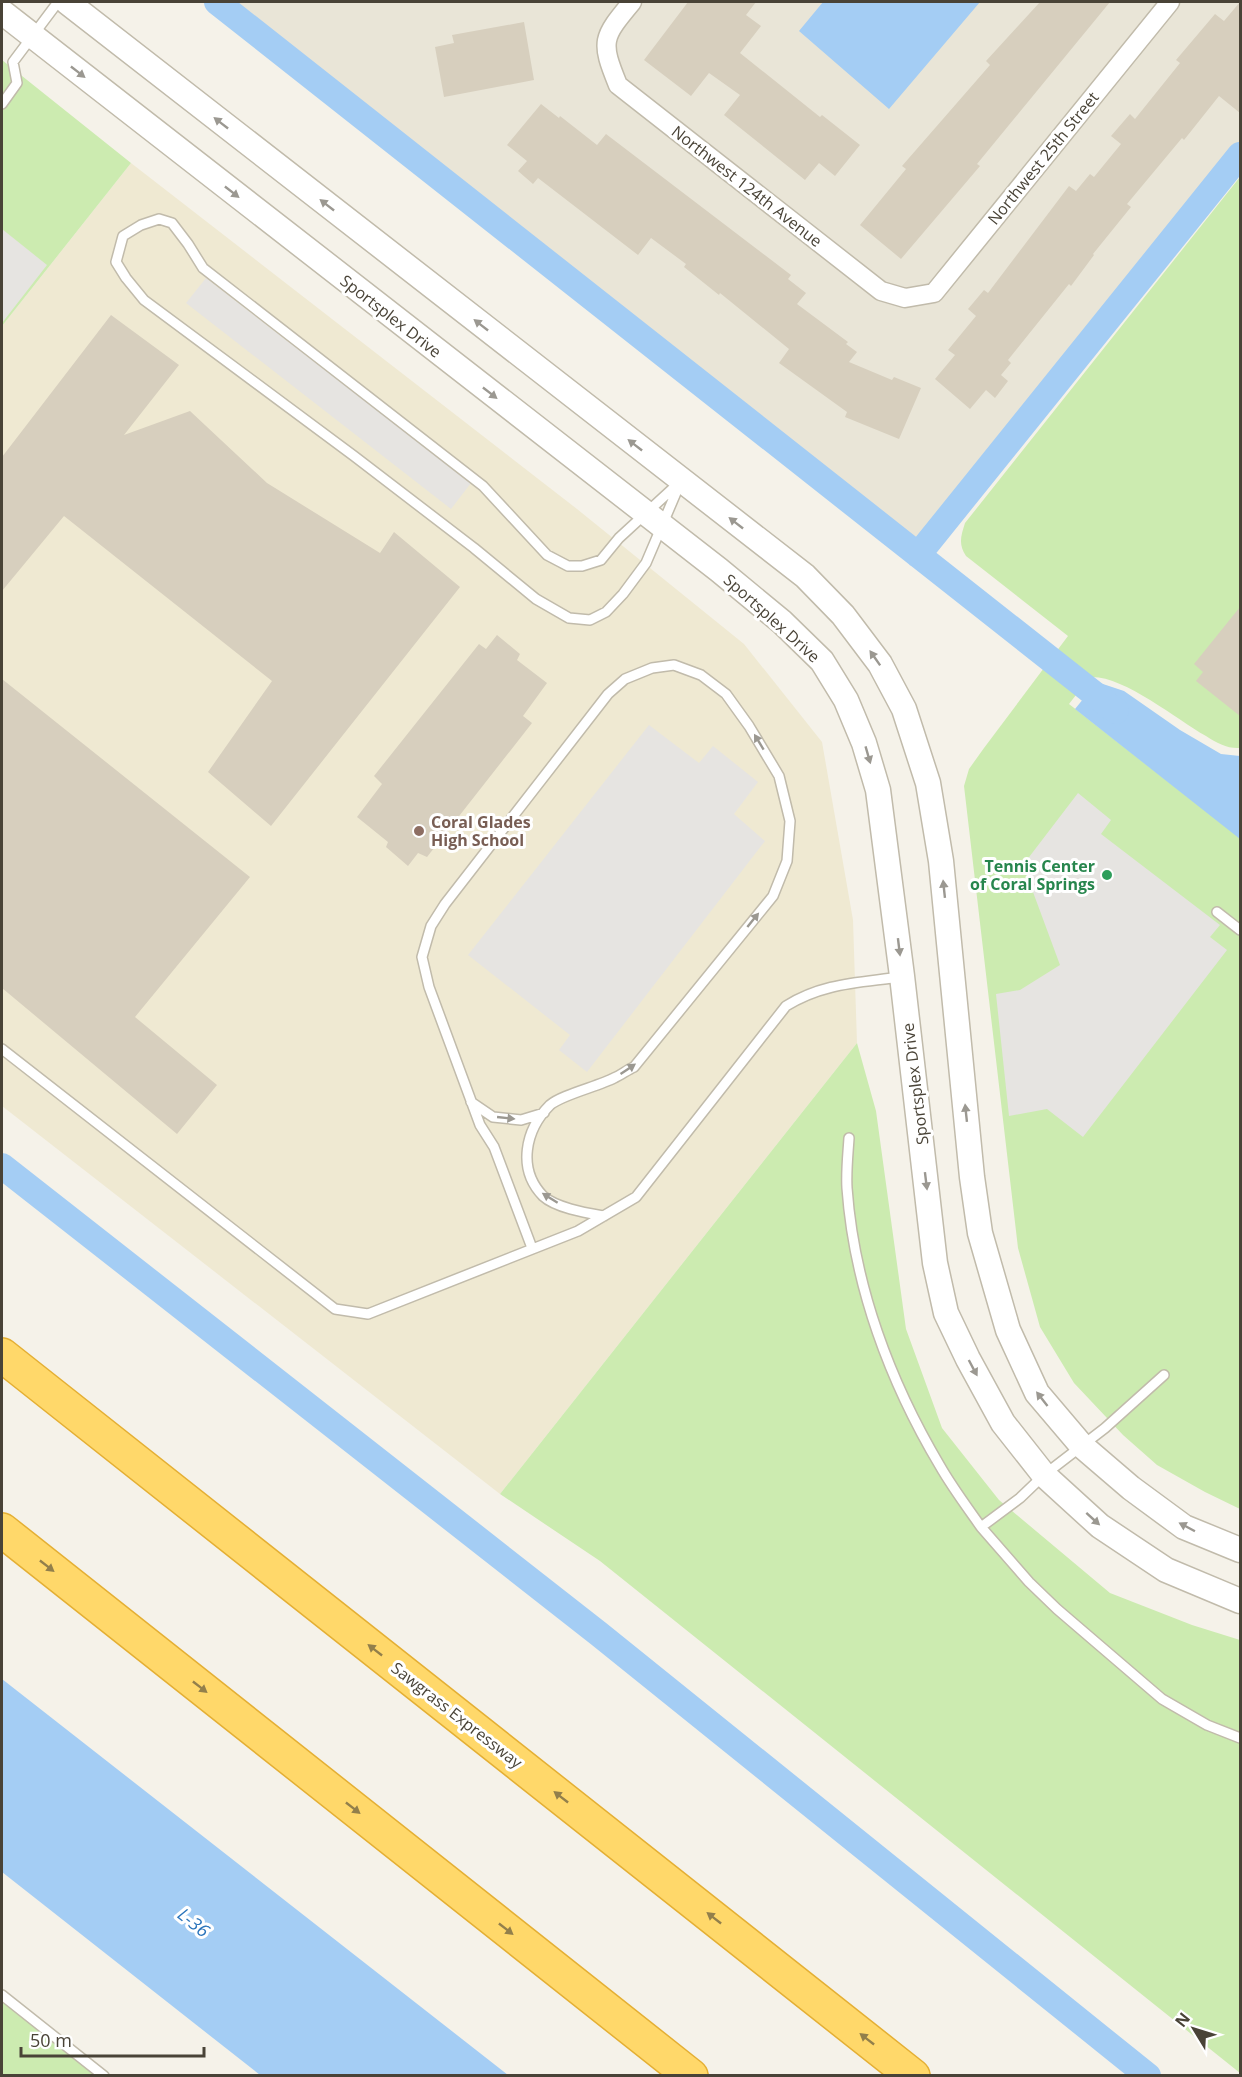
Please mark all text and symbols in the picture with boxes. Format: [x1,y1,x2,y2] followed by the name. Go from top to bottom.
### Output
[70,66,86,79] one-way arrow
[982,87,1104,229] street label: Northwest 25th Street
[213,116,229,129] one-way arrow
[667,120,827,252] street label: Northwest 124th Avenue
[224,186,240,198] one-way arrow
[319,199,335,212] one-way arrow
[336,270,446,362] street label: Sportsplex Drive
[473,319,489,332] one-way arrow
[482,387,498,400] one-way arrow
[627,438,643,451] one-way arrow
[729,518,744,530] one-way arrow
[719,569,825,667] street label: Sportsplex Drive
[869,651,881,667] one-way arrow
[754,733,764,750] one-way arrow
[864,746,873,764] one-way arrow
[431,811,531,851] place label: Coral Glades High School
[412,824,426,838] marker: Coral Glades High School
[970,855,1095,895] place label: Tennis Center of Coral Springs
[1100,868,1114,882] marker: Tennis Center of Coral Springs
[939,880,949,899] one-way arrow
[746,913,758,928] one-way arrow
[894,938,903,957] one-way arrow
[897,1022,933,1146] street label: Sportsplex Drive
[620,1064,636,1075] one-way arrow
[961,1103,971,1122] one-way arrow
[496,1114,515,1123] one-way arrow
[921,1171,931,1190] one-way arrow
[541,1192,558,1203] one-way arrow
[968,1359,978,1376] one-way arrow
[1036,1391,1048,1407] one-way arrow
[1085,1512,1099,1526] one-way arrow
[1178,1522,1195,1532] one-way arrow
[40,1560,55,1572] one-way arrow
[368,1645,383,1657] one-way arrow
[387,1657,528,1774] street label: Sawgrass Expressway
[193,1681,208,1693] one-way arrow
[553,1791,569,1804] one-way arrow
[346,1802,361,1814] one-way arrow
[173,1902,215,1942] water label: L-36
[706,1912,722,1925] one-way arrow
[499,1923,514,1935] one-way arrow
[1164,1999,1224,2059] north arrow
[1170,2008,1195,2032] text: N
[21,2020,204,2058] scale bar
[30,2028,72,2052] text: 50 m
[859,2033,875,2046] one-way arrow

